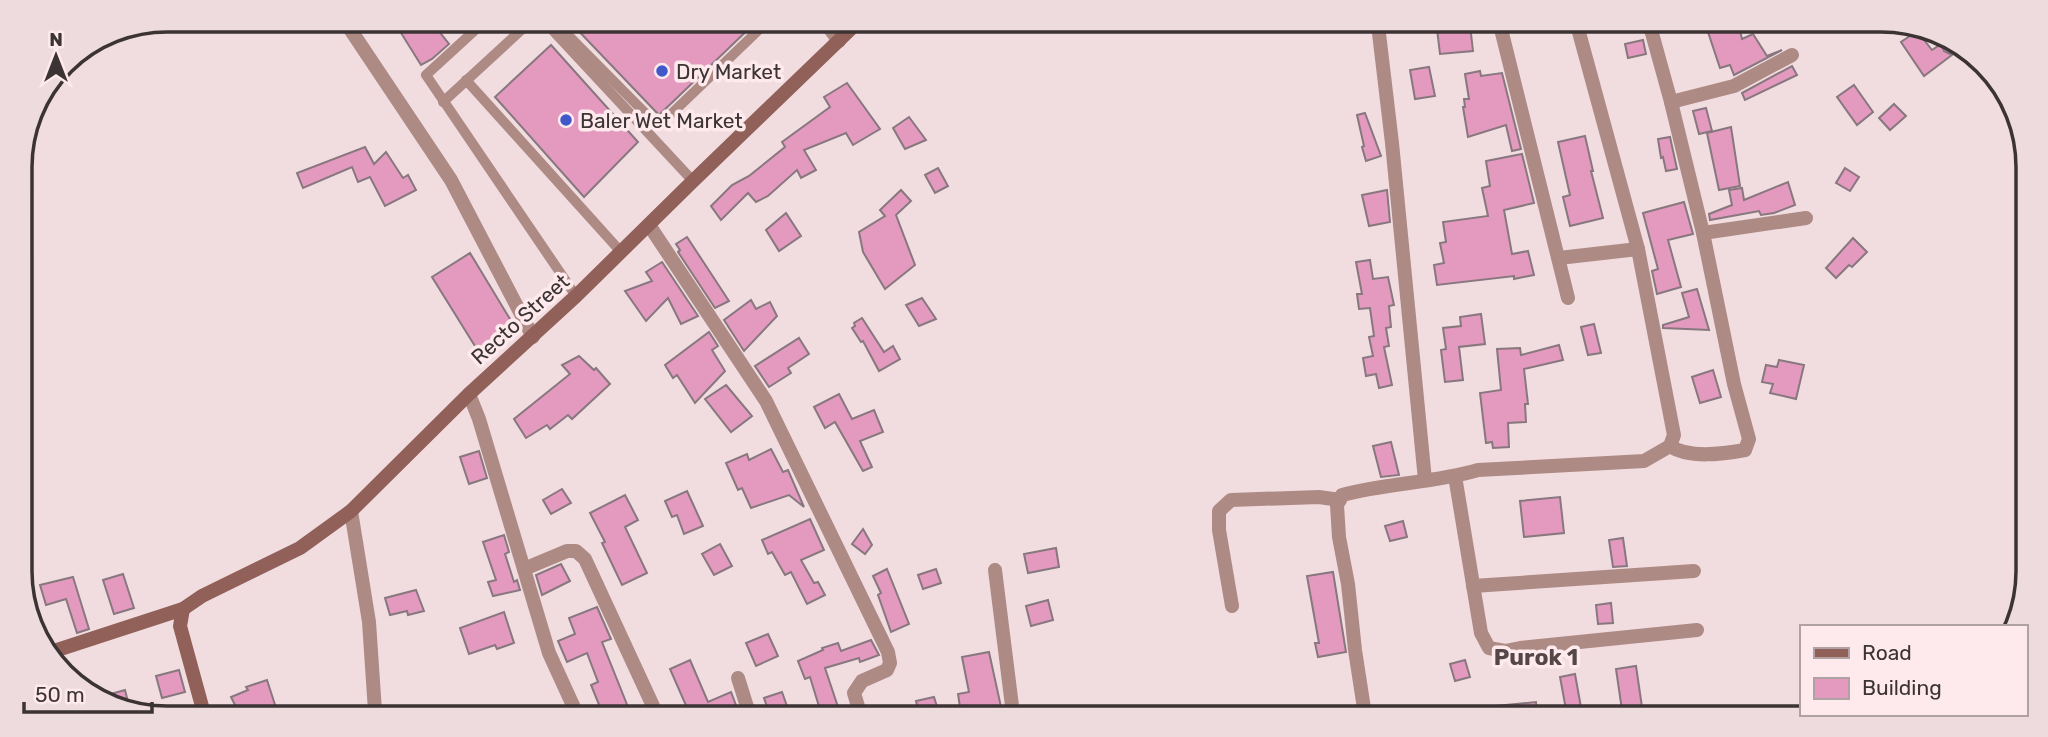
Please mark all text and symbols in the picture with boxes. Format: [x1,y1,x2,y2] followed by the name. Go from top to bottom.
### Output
[21,21,91,91] north arrow
[49,28,63,51] text: N
[676,59,781,84] place label: Dry Market
[654,63,670,79] marker: Dry Market
[580,108,743,133] place label: Baler Wet Market
[558,112,574,128] marker: Baler Wet Market
[466,269,574,369] street label: Recto Street
[1800,625,2027,716] legend
[1862,640,1912,665] text: Road
[1494,643,1578,671] district label: Purok 1
[24,670,152,714] scale bar
[1862,675,1942,700] text: Building
[35,682,85,707] text: 50 m

